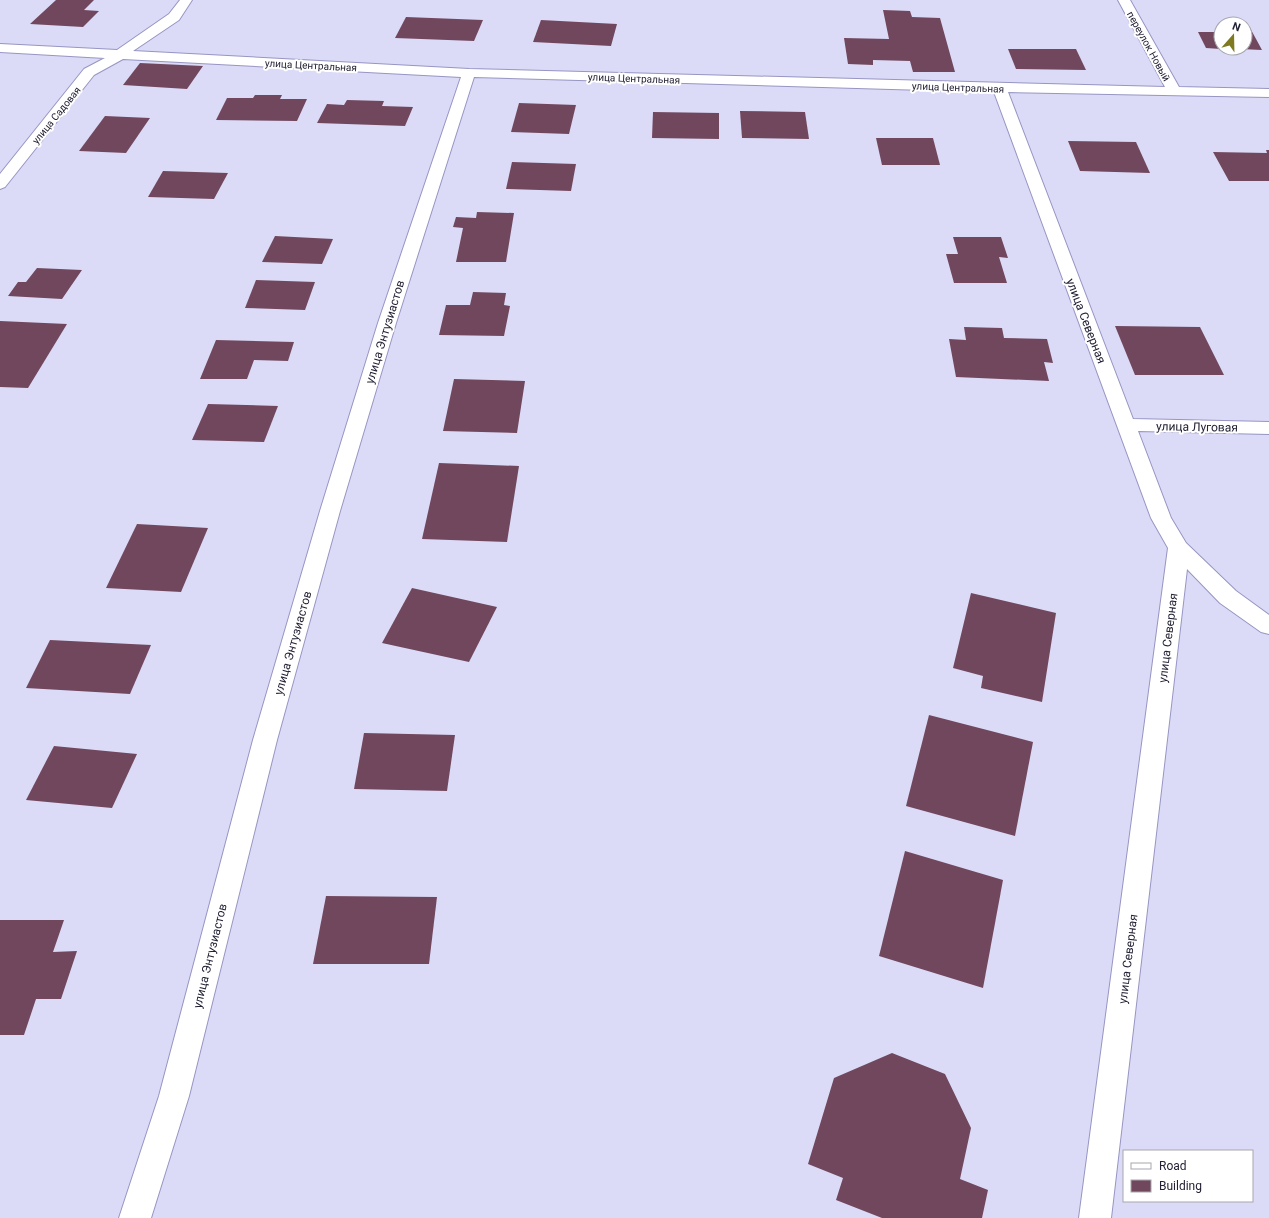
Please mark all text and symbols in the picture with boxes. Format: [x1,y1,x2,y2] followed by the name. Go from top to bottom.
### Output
[1125,9,1172,83] street label: переулок Новый
[1213,16,1253,56] north arrow
[1230,20,1242,35] text: N
[265,58,357,73] street label: улица Центральная
[588,71,680,86] street label: улица Центральная
[912,80,1004,95] street label: улица Центральная
[30,85,83,146] street label: улица Садовая
[1063,276,1109,366] street label: улица Северная
[363,278,407,385] street label: улица Энтузиастов
[1156,419,1238,435] street label: улица Луговая
[271,589,315,697] street label: улица Энтузиастов
[1156,592,1180,684] street label: улица Северная
[190,902,230,1010] street label: улица Энтузиастов
[1116,913,1140,1005] street label: улица Северная
[1123,1150,1253,1202] legend
[1159,1159,1187,1173] text: Road
[1159,1179,1202,1193] text: Building

